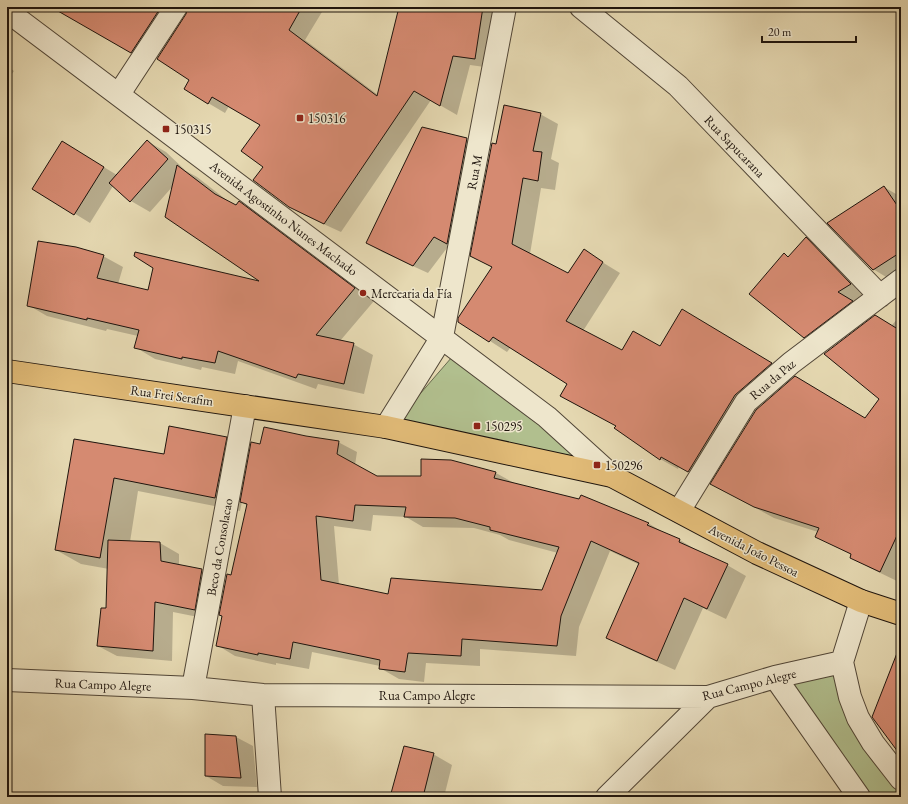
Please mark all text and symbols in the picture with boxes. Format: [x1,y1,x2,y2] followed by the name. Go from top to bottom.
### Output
[762,18,856,44] scale bar
[768,24,792,40] text: 20 m
[308,110,345,127] place label: 150316
[701,111,769,182] street label: Rua Sapucarana
[295,113,305,123] marker: 150316
[174,121,211,138] place label: 150315
[161,124,171,134] marker: 150315
[463,153,486,191] street label: Rua M
[206,157,361,280] street label: Avenida Agostinho Nunes Machado
[371,285,453,302] place label: Mercearia da Fía
[358,288,368,298] marker: Mercearia da Fía
[746,355,799,403] street label: Rua da Paz
[130,381,214,410] street label: Rua Frei Serafim
[485,418,522,435] place label: 150295
[472,421,482,431] marker: 150295
[605,457,642,474] place label: 150296
[592,460,602,470] marker: 150296
[203,497,236,597] street label: Beco da Consolacao
[705,520,803,581] street label: Avenida João Pessoa
[700,665,798,704] street label: Rua Campo Alegre
[54,674,151,695] street label: Rua Campo Alegre
[379,687,475,704] street label: Rua Campo Alegre

